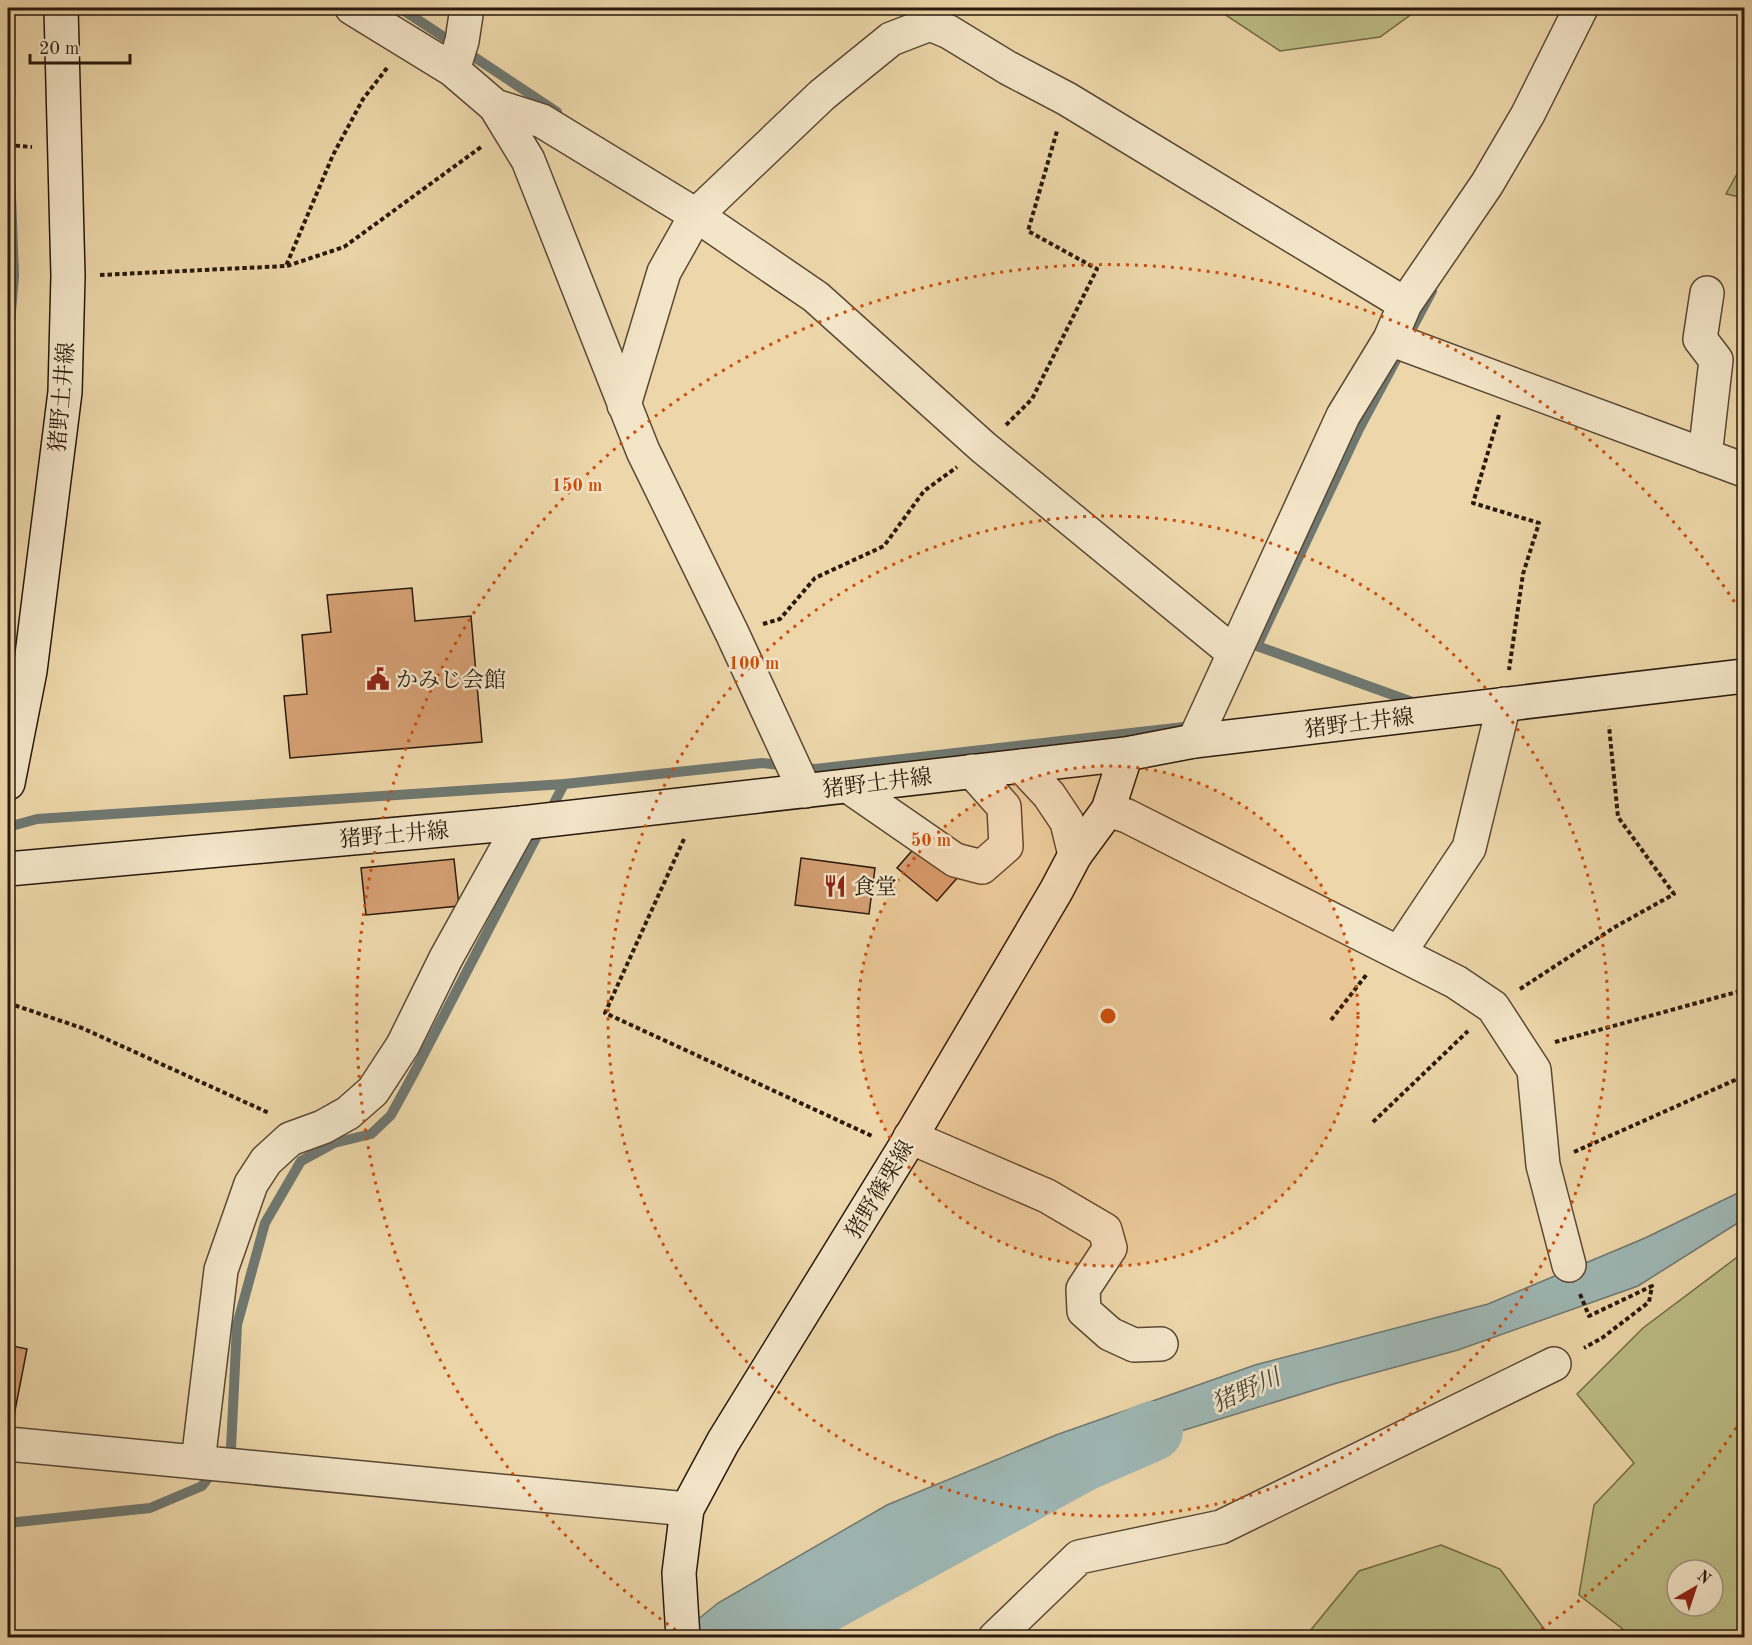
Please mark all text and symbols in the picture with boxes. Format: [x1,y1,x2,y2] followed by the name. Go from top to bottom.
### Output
[30,27,130,65] scale bar
[39,40,79,58] text: 20 m
[45,341,79,453] street label: 猪野土井線
[552,477,602,495] text: 150 m
[729,655,779,673] text: 100 m
[365,666,391,692] public building icon: かみじ会館
[396,668,506,692] place label: かみじ会館
[1303,704,1415,742] street label: 猪野土井線
[821,764,933,802] street label: 猪野土井線
[338,818,450,852] street label: 猪野土井線
[911,832,951,850] text: 50 m
[822,873,848,899] restaurant icon: 食堂
[853,875,897,899] place label: 食堂
[1098,1006,1118,1026] centre of rings
[841,1136,918,1243] street label: 猪野篠栗線
[1208,1362,1287,1417] water label: 猪野川
[1665,1558,1725,1618] north arrow
[1693,1568,1714,1588] text: N

